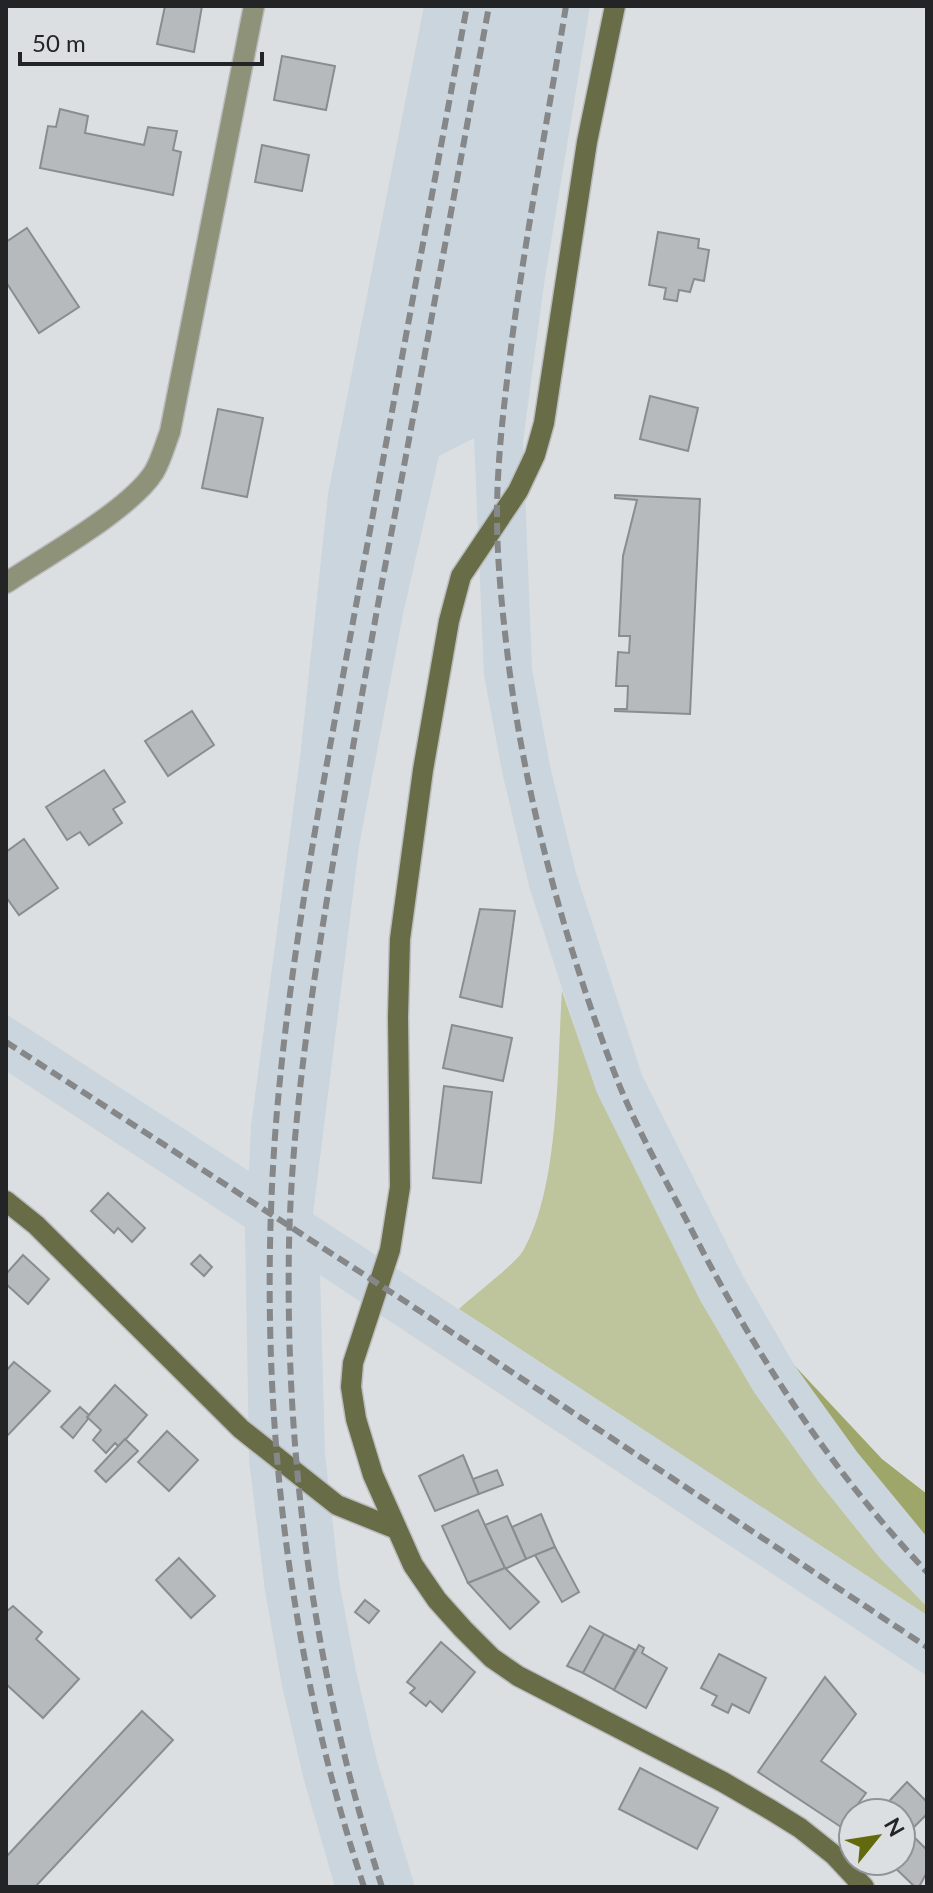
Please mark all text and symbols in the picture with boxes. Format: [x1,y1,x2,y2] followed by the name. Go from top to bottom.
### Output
[20,16,262,66] scale bar
[32,28,86,57] text: 50 m
[837,1797,917,1877] north arrow
[879,1813,911,1841] text: N

